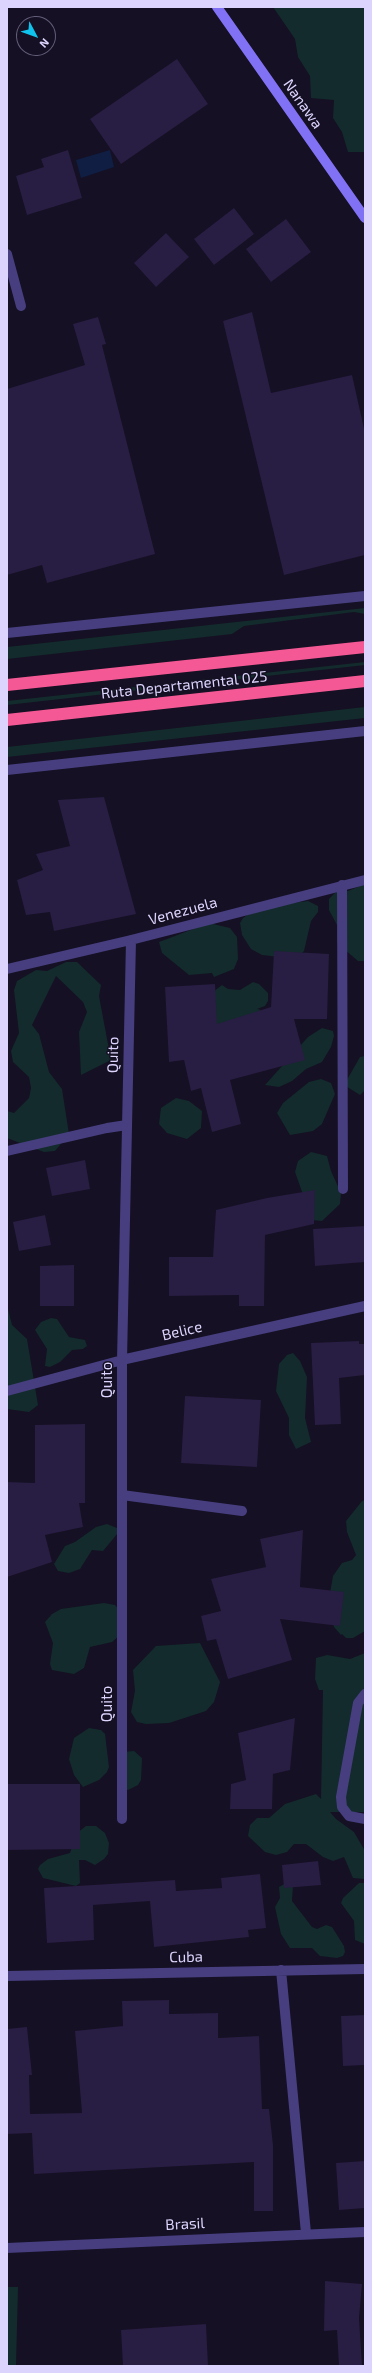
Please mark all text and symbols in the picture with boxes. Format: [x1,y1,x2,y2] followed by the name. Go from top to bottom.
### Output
[16,16,56,56] north arrow
[37,36,52,51] text: N
[279,76,327,132] street label: Nanawa
[100,667,268,703] street label: Ruta Departamental 025
[147,893,219,929] street label: Venezuela
[104,1037,122,1073] street label: Quito
[160,1318,204,1344] street label: Belice
[98,1362,116,1398] street label: Quito
[98,1686,116,1722] street label: Quito
[169,1948,203,1966] street label: Cuba
[165,2214,205,2234] street label: Brasil

